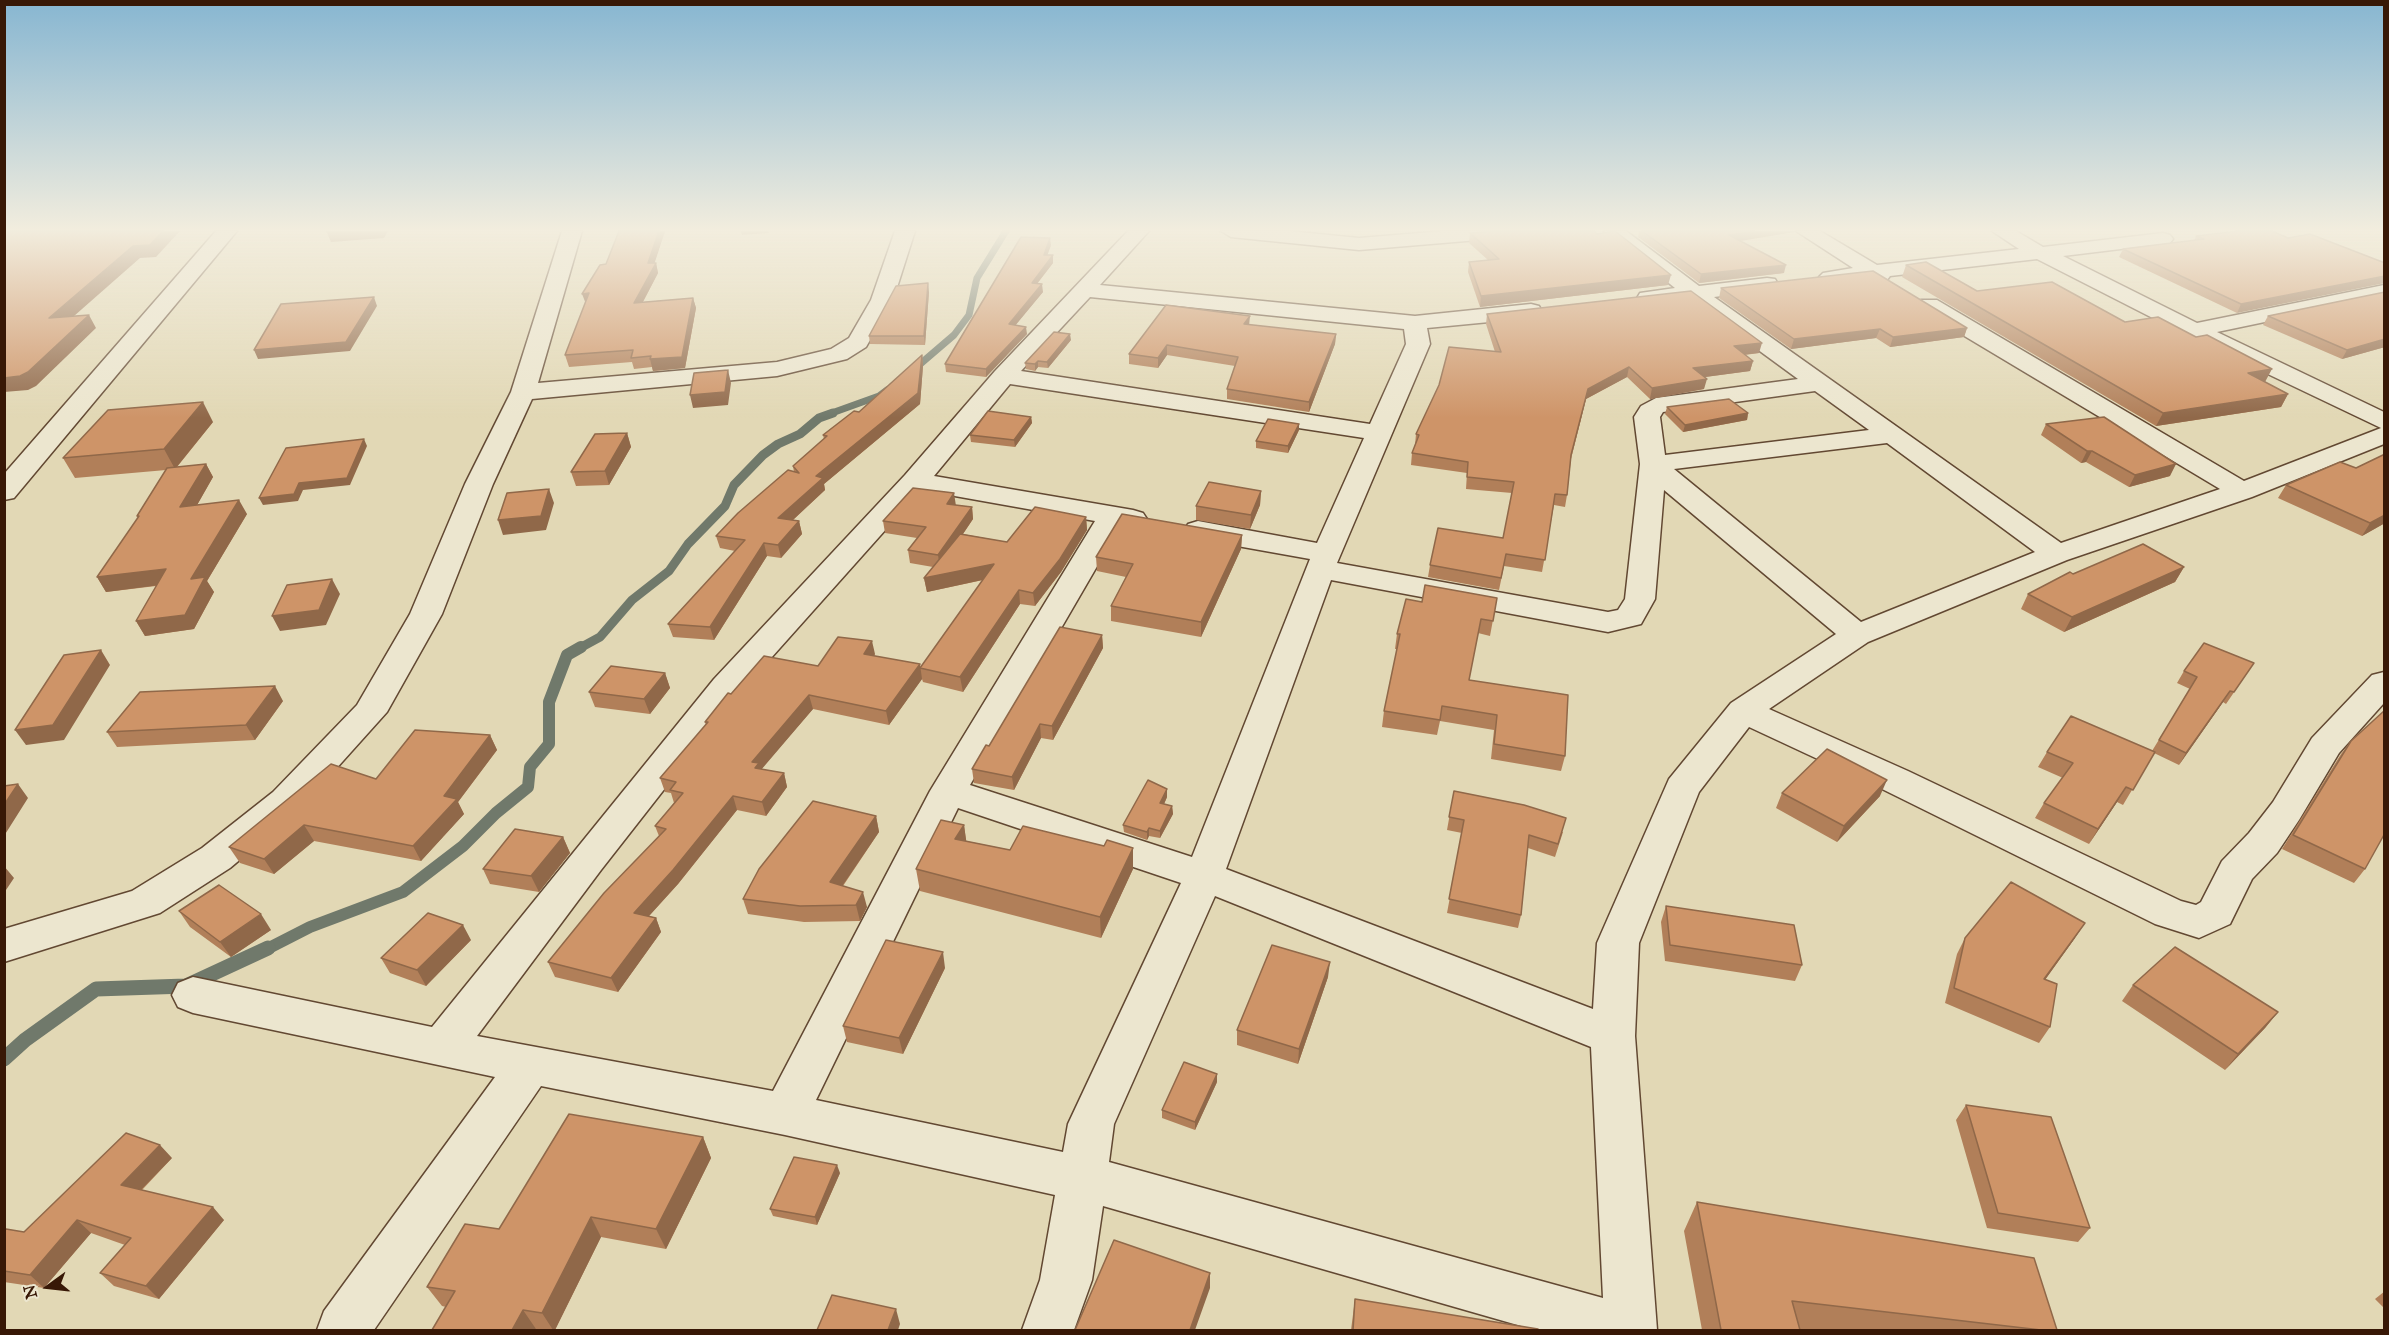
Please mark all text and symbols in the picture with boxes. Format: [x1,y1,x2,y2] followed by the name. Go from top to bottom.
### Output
[18,1257,78,1317] north arrow
[19,1283,41,1301] text: N

